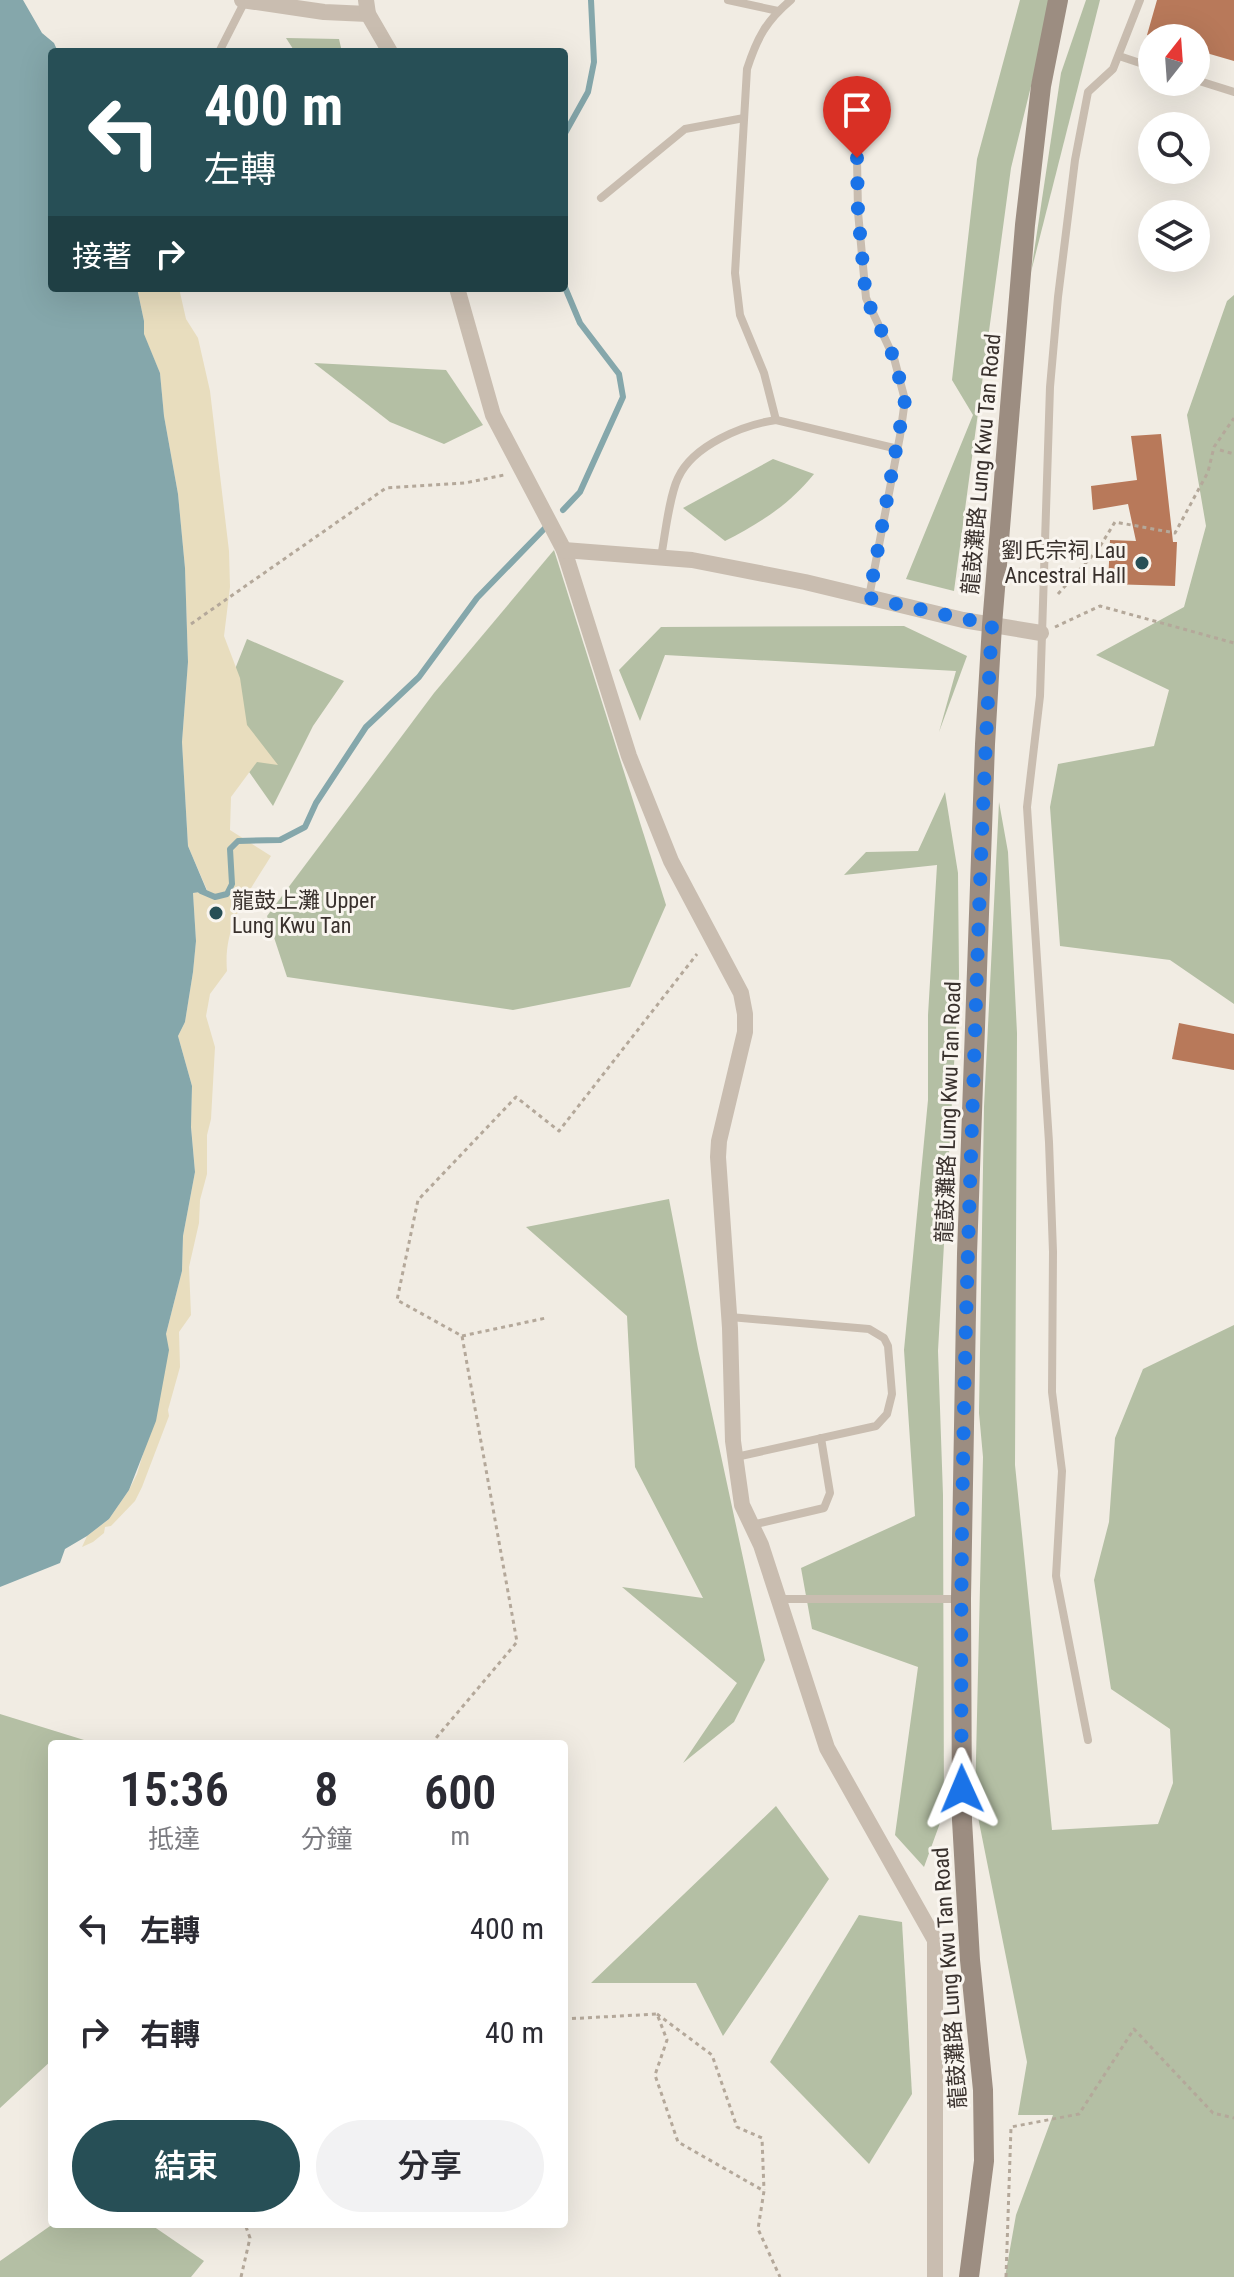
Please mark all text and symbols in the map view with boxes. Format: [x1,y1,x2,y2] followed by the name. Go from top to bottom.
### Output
[1138,24,1210,96] north arrow
[1138,24,1210,272] map controls
[204,73,343,139] text: 400 m
[823,76,891,158] pin
[72,80,176,184] icon: left
[835,88,879,132] icon: arrive
[1138,112,1210,184] button: search
[204,149,276,191] text: 左轉
[1138,200,1210,272] button: layers
[148,232,192,276] icon: right
[72,239,132,274] text: 接著
[958,333,1005,596] street label: 龍鼓灘路 Lung Kwu Tan Road
[1001,538,1126,588] place label: 劉氏宗祠 Lau Ancestral Hall
[1133,554,1151,572] marker: 劉氏宗祠 Lau Ancestral Hall
[232,888,376,938] place label: 龍鼓上灘 Upper Lung Kwu Tan
[207,904,225,922] marker: 龍鼓上灘 Upper Lung Kwu Tan
[931,981,966,1243] street label: 龍鼓灘路 Lung Kwu Tan Road
[920,1747,1004,1831] position arrow
[120,1761,229,1818] text: 15:36
[314,1761,338,1818] text: 8
[424,1764,496,1821] text: 600
[450,1821,470,1851] text: m
[148,1824,200,1854] text: 抵達
[300,1824,352,1854] text: 分鐘
[928,1847,971,2109] street label: 龍鼓灘路 Lung Kwu Tan Road
[72,1906,116,1950] icon: left
[470,1911,544,1946] text: 400 m
[140,1913,200,1948] text: 左轉
[72,2010,116,2054] icon: right
[485,2015,544,2050] text: 40 m
[140,2017,200,2052] text: 右轉
[72,2120,300,2212] button: 結束
[316,2120,544,2212] button: 分享

